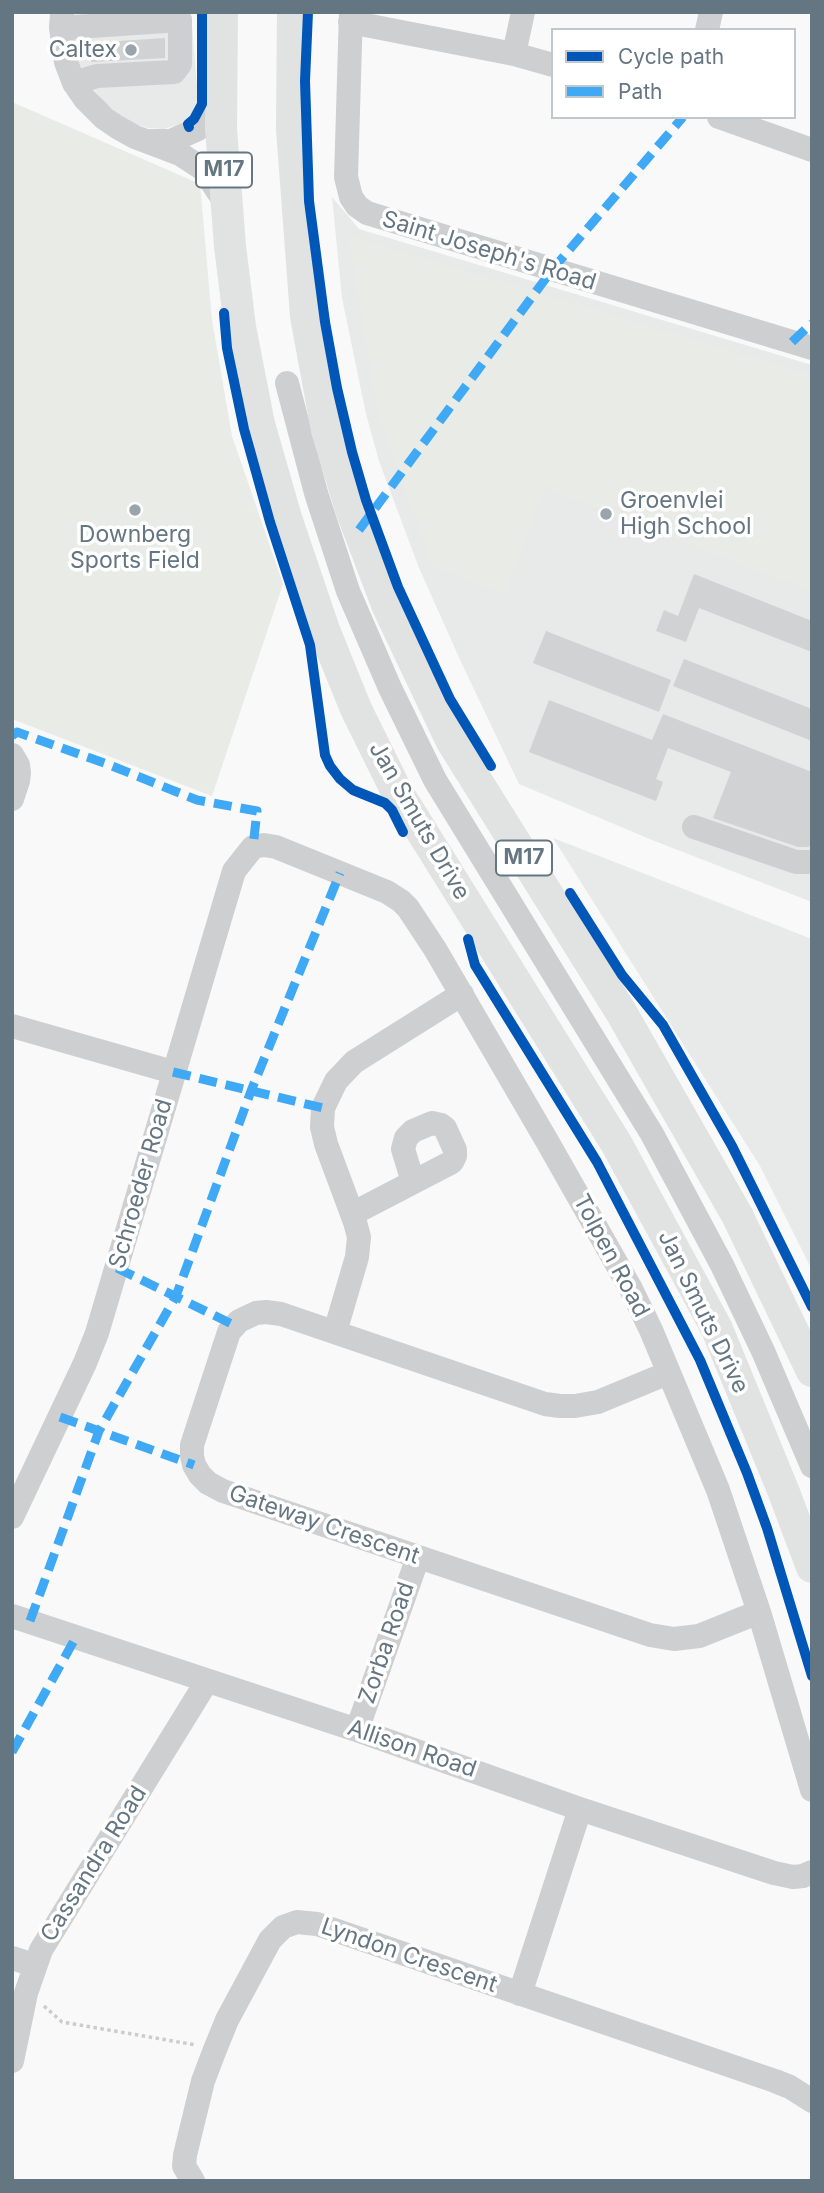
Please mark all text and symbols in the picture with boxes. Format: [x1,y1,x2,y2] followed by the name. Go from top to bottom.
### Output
[551,28,796,119] legend
[49,36,117,64] place label: Caltex
[123,42,139,58] marker: Caltex
[618,44,724,69] text: Cycle path
[618,79,663,104] text: Path
[196,152,252,188] road number: M17
[379,205,599,297] street label: Saint Joseph's Road
[620,487,751,541] place label: Groenvlei High School
[127,502,143,518] marker: Downberg Sports Field
[598,506,614,522] marker: Groenvlei High School
[70,521,200,575] place label: Downberg Sports Field
[363,737,475,905] street label: Jan Smuts Drive
[496,840,552,876] road number: M17
[104,1096,178,1272] street label: Schroeder Road
[567,1190,655,1322] street label: Tolpen Road
[652,1226,754,1398] street label: Jan Smuts Drive
[225,1479,423,1571] street label: Gateway Crescent
[353,1579,421,1707] street label: Zorba Road
[344,1714,480,1784] street label: Allison Road
[35,1781,153,1947] street label: Cassandra Road
[317,1913,501,1999] street label: Lyndon Crescent

